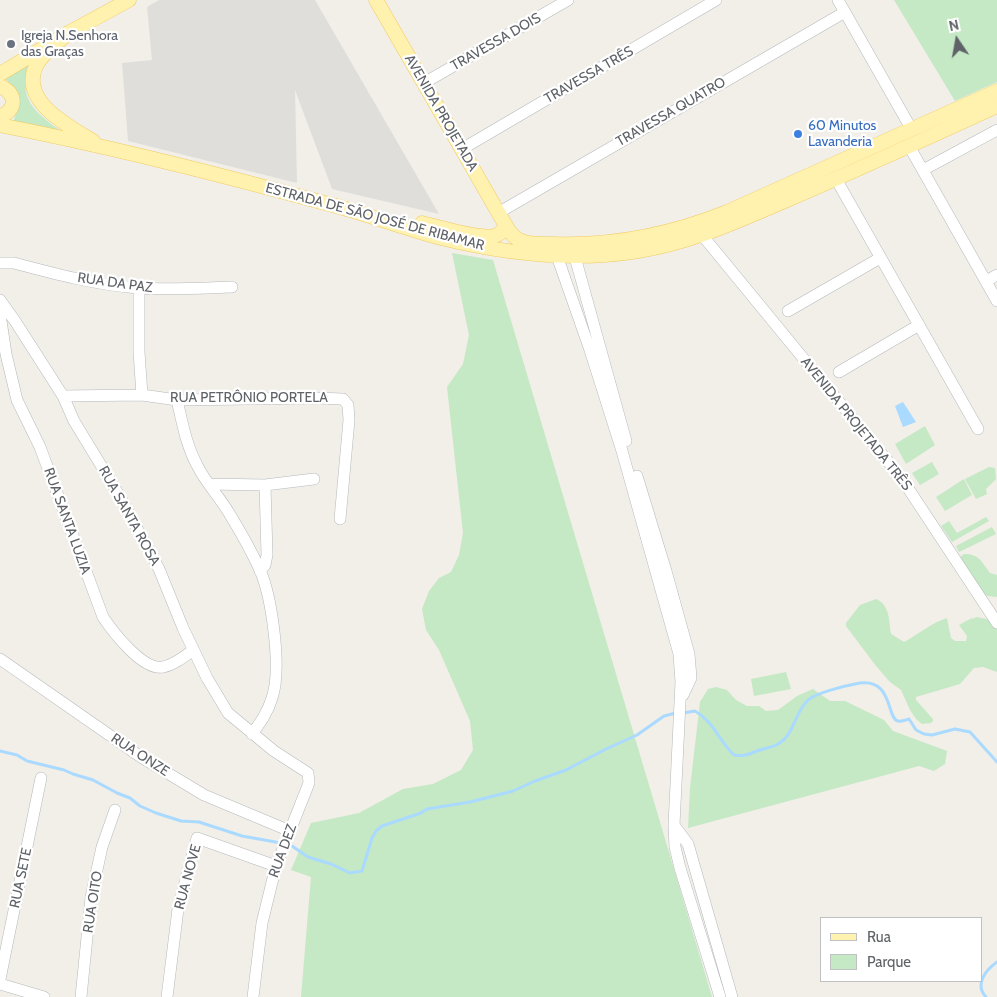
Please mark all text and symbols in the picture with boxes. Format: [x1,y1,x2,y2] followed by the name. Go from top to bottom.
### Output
[448,9,544,75] street label: TRAVESSA DOIS
[932,15,982,65] north arrow
[947,15,961,35] text: N
[21,28,118,60] place label: Igreja N.Senhora das Graças
[5,38,17,50] marker: Igreja N.Senhora das Graças
[541,43,637,107] street label: TRAVESSA TRÊS
[401,52,481,174] street label: AVENIDA PROJETADA
[613,74,729,150] street label: TRAVESSA QUATRO
[808,118,876,150] place label: 60 Minutos Lavanderia
[792,128,804,140] marker: 60 Minutos Lavanderia
[264,180,486,254] street label: ESTRADA DE SÃO JOSÉ DE RIBAMAR
[76,269,154,297] street label: RUA DA PAZ
[797,354,915,494] street label: AVENIDA PROJETADA TRÊS
[170,390,328,406] street label: RUA PETRÔNIO PORTELA
[95,463,163,569] street label: RUA SANTA ROSA
[40,466,94,576] street label: RUA SANTA LUZIA
[108,730,172,780] street label: RUA ONZE
[266,822,300,880] street label: RUA DEZ
[171,843,205,911] street label: RUA NOVE
[6,846,36,910] street label: RUA SETE
[80,870,106,934] street label: RUA OITO
[820,917,982,982] legend
[867,928,891,946] text: Rua
[867,953,911,971] text: Parque

